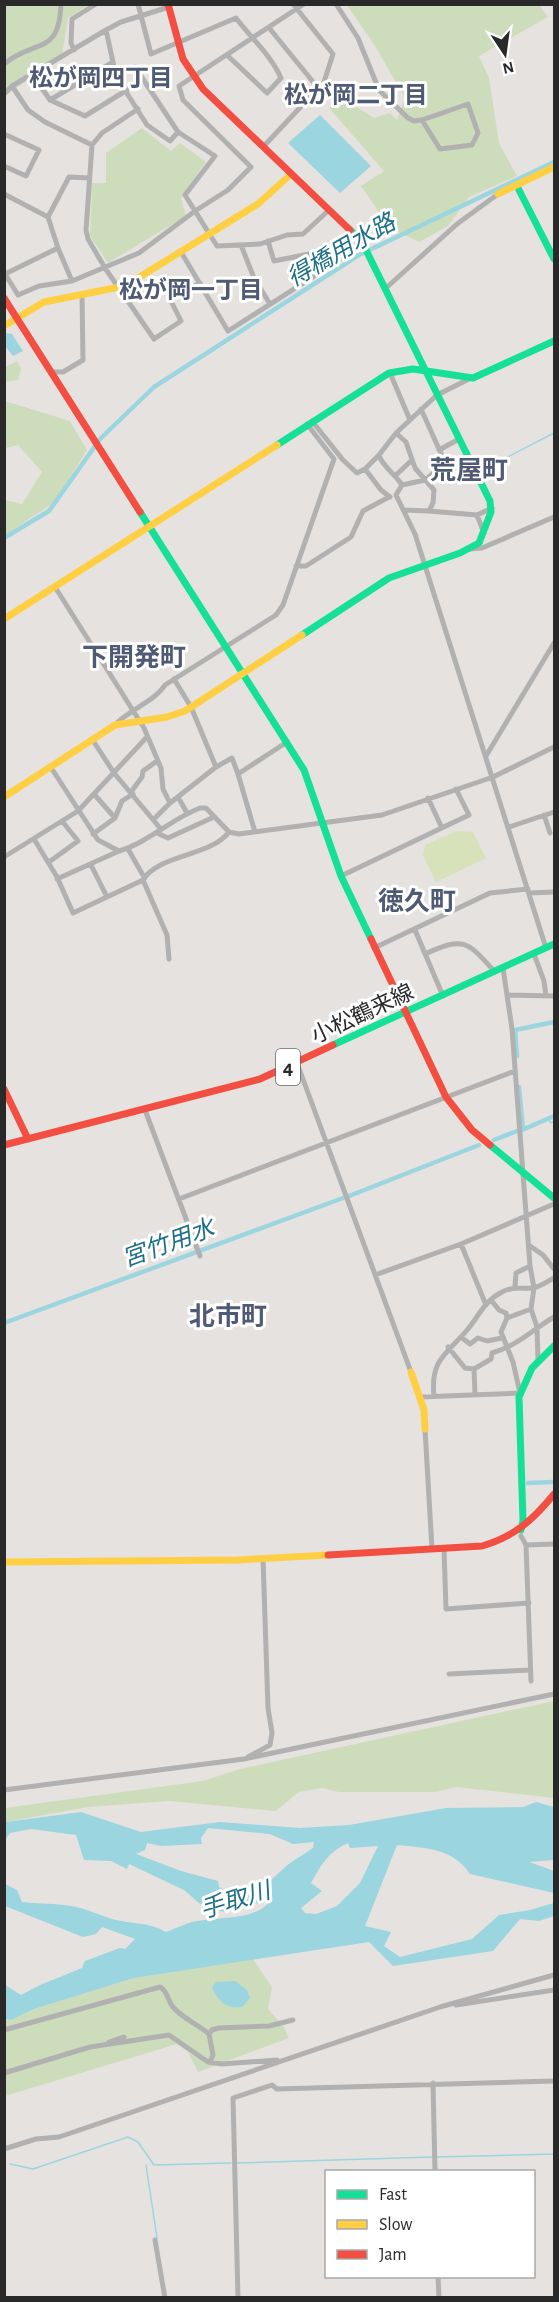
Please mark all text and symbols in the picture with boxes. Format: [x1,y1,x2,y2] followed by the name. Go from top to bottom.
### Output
[475,24,535,84] north arrow
[501,59,515,77] text: N
[29,65,173,91] district label: 松が岡四丁目
[284,82,428,108] district label: 松が岡二丁目
[283,208,401,291] water label: 得橋用水路
[119,277,263,303] district label: 松が岡一丁目
[430,456,508,484] district label: 荒屋町
[82,644,186,671] district label: 下開発町
[378,887,456,915] district label: 徳久町
[307,980,417,1047] street label: 小松鶴来線
[276,1049,300,1085] road number: 4
[118,1213,220,1272] water label: 宮竹用水
[189,1302,267,1330] district label: 北市町
[197,1876,276,1923] water label: 手取川
[325,2170,535,2278] legend
[379,2186,407,2204] text: Fast
[379,2216,412,2234] text: Slow
[379,2246,407,2264] text: Jam

